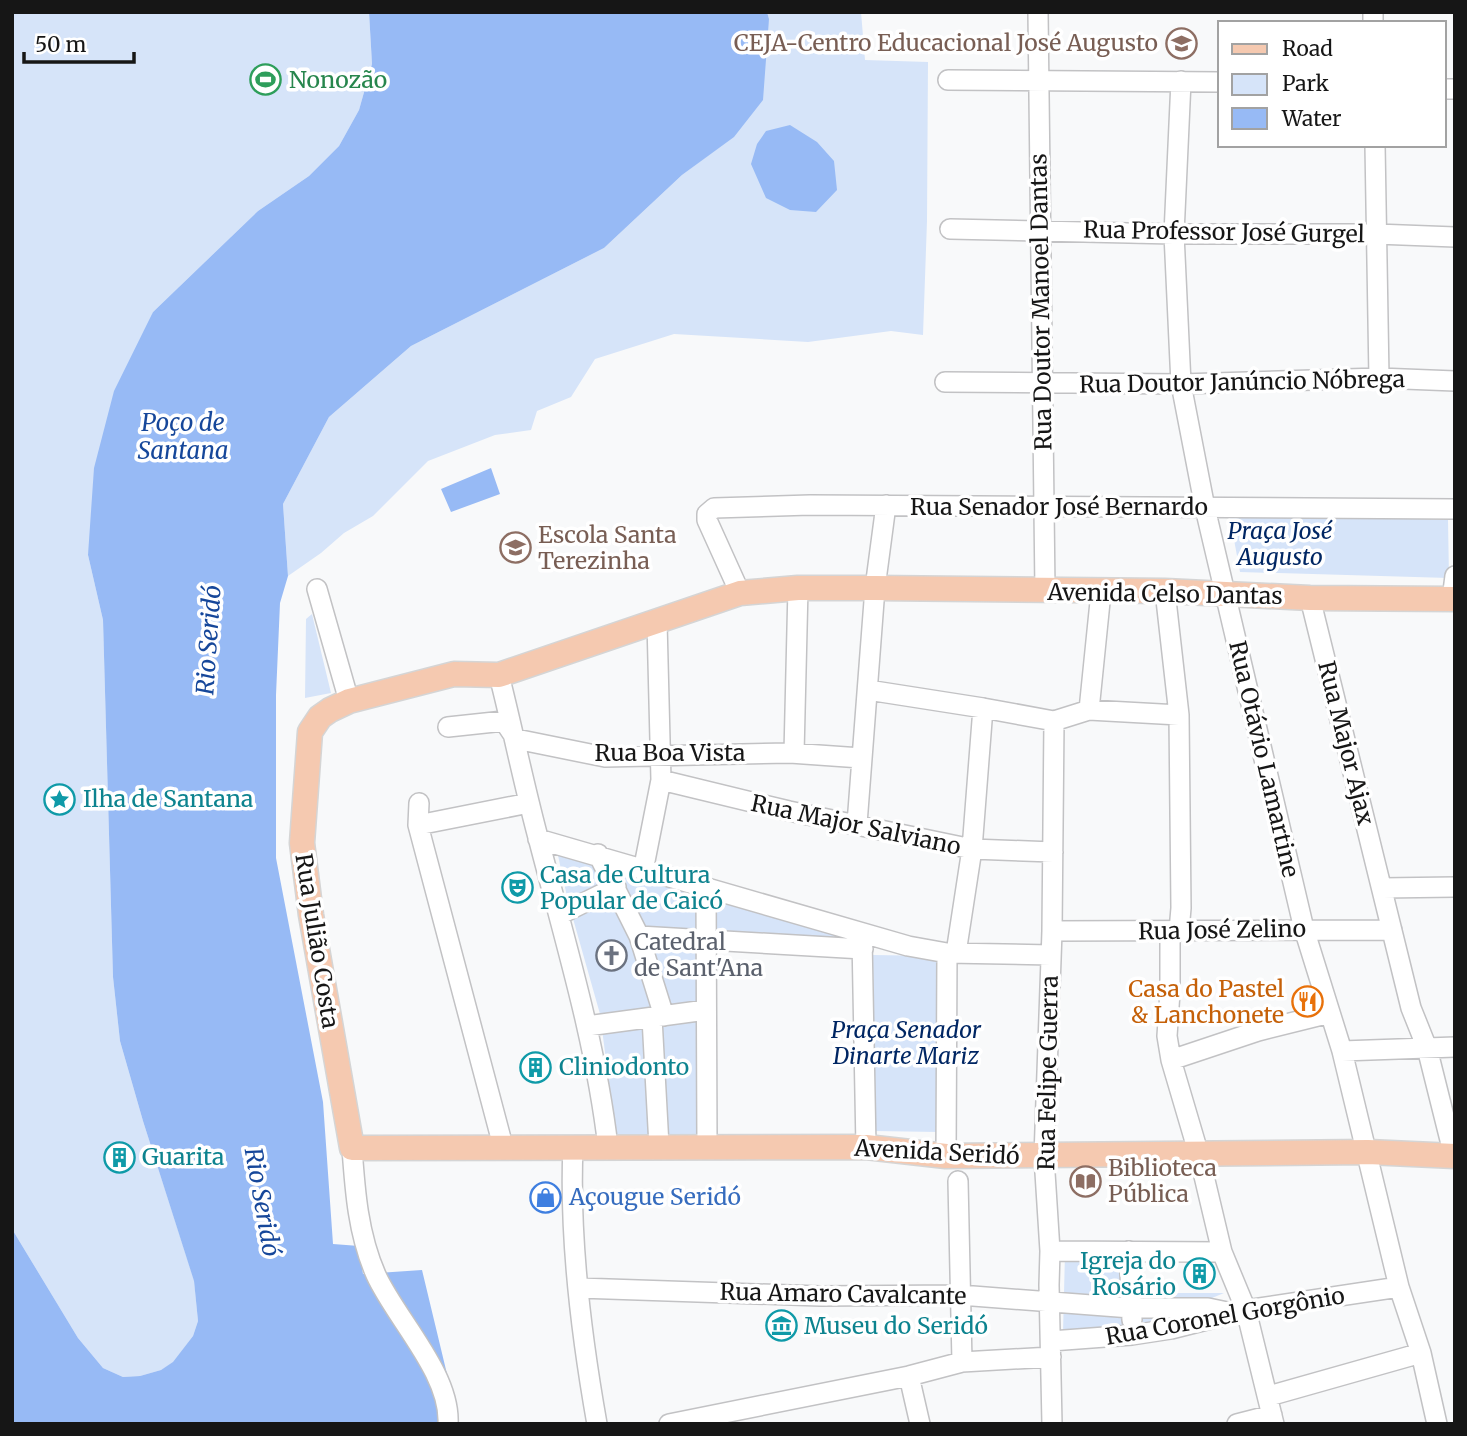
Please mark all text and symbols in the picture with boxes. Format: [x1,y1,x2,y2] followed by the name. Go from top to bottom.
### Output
[24,21,135,65] scale bar
[1218,21,1446,147] legend
[1164,26,1198,60] school or university icon: CEJA-Centro Educacional José Augusto
[734,28,1158,57] place label: CEJA-Centro Educacional José Augusto
[35,31,86,58] text: 50 m
[1282,35,1333,62] text: Road
[249,63,283,97] sports icon: Nonozão
[289,65,387,94] place label: Nonozão
[1282,70,1329,97] text: Park
[1281,105,1341,132] text: Water
[1023,153,1058,451] street label: Rua Doutor Manoel Dantas
[1083,215,1365,248] street label: Rua Professor José Gurgel
[1079,364,1405,399] street label: Rua Doutor Janúncio Nóbrega
[137,407,229,466] water label: Poço de Santana
[910,492,1208,521] street label: Rua Senador José Bernardo
[1227,516,1333,571] park label: Praça José Augusto
[538,520,677,575] place label: Escola Santa Terezinha
[498,531,532,565] school or university icon: Escola Santa Terezinha
[1046,577,1283,610] street label: Avenida Celso Dantas
[189,584,228,696] water label: Rio Seridó
[1223,638,1306,880] street label: Rua Otávio Lamartine
[1312,658,1381,828] street label: Rua Major Ajax
[595,738,745,767] street label: Rua Boa Vista
[43,782,77,816] place icon: Ilha de Santana
[83,784,253,813] place label: Ilha de Santana
[749,788,964,861] street label: Rua Major Salviano
[289,851,346,1030] street label: Rua Julião Costa
[540,860,723,915] place label: Casa de Cultura Popular de Caicó
[500,871,534,905] theatre icon: Casa de Cultura Popular de Caicó
[1138,914,1306,945] street label: Rua José Zelino
[634,927,763,982] place label: Catedral de Sant'Ana
[594,938,628,972] church icon: Catedral de Sant'Ana
[1128,974,1284,1029] place label: Casa do Pastel & Lanchonete
[1031,975,1064,1171] street label: Rua Felipe Guerra
[1290,985,1324,1019] restaurant icon: Casa do Pastel & Lanchonete
[831,1015,982,1070] park label: Praça Senador Dinarte Mariz
[519,1050,553,1084] building icon: Cliniodonto
[559,1052,689,1081] place label: Cliniodonto
[853,1133,1020,1170] street label: Avenida Seridó
[102,1140,136,1174] building icon: Guarita
[142,1142,224,1171] place label: Guarita
[238,1145,287,1259] water label: Rio Seridó
[1108,1153,1217,1208] place label: Biblioteca Pública
[1068,1164,1102,1198] library icon: Biblioteca Pública
[529,1180,563,1214] shop icon: Açougue Seridó
[568,1182,741,1211] place label: Açougue Seridó
[1080,1246,1176,1301] place label: Igreja do Rosário
[1182,1257,1216,1291] building icon: Igreja do Rosário
[719,1277,967,1310] street label: Rua Amaro Cavalcante
[1103,1280,1347,1351] street label: Rua Coronel Gorgônio
[764,1309,798,1343] museum icon: Museu do Seridó
[804,1311,988,1340] place label: Museu do Seridó

